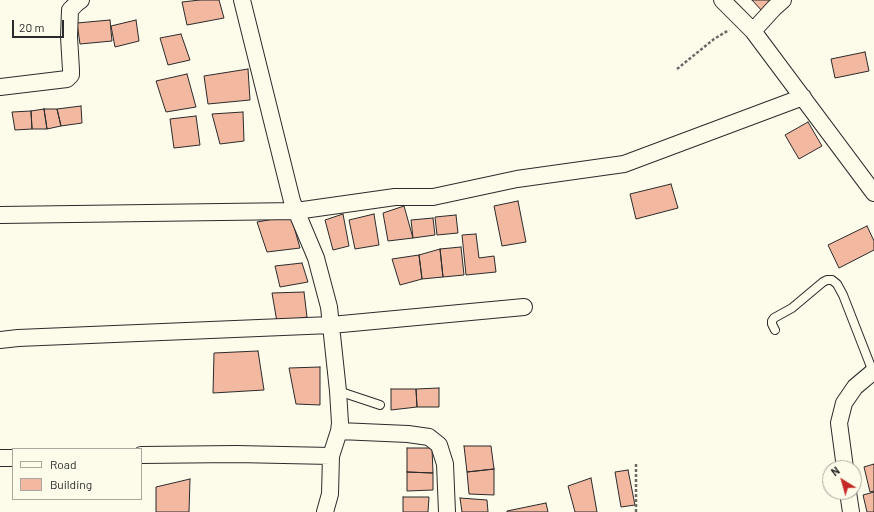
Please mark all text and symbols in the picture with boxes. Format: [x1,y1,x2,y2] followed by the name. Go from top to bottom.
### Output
[14,12,66,38] scale bar
[19,20,45,34] text: 20 m
[12,448,142,500] legend
[50,457,77,471] text: Road
[822,460,862,500] north arrow
[828,463,842,478] text: N
[50,477,92,491] text: Building

